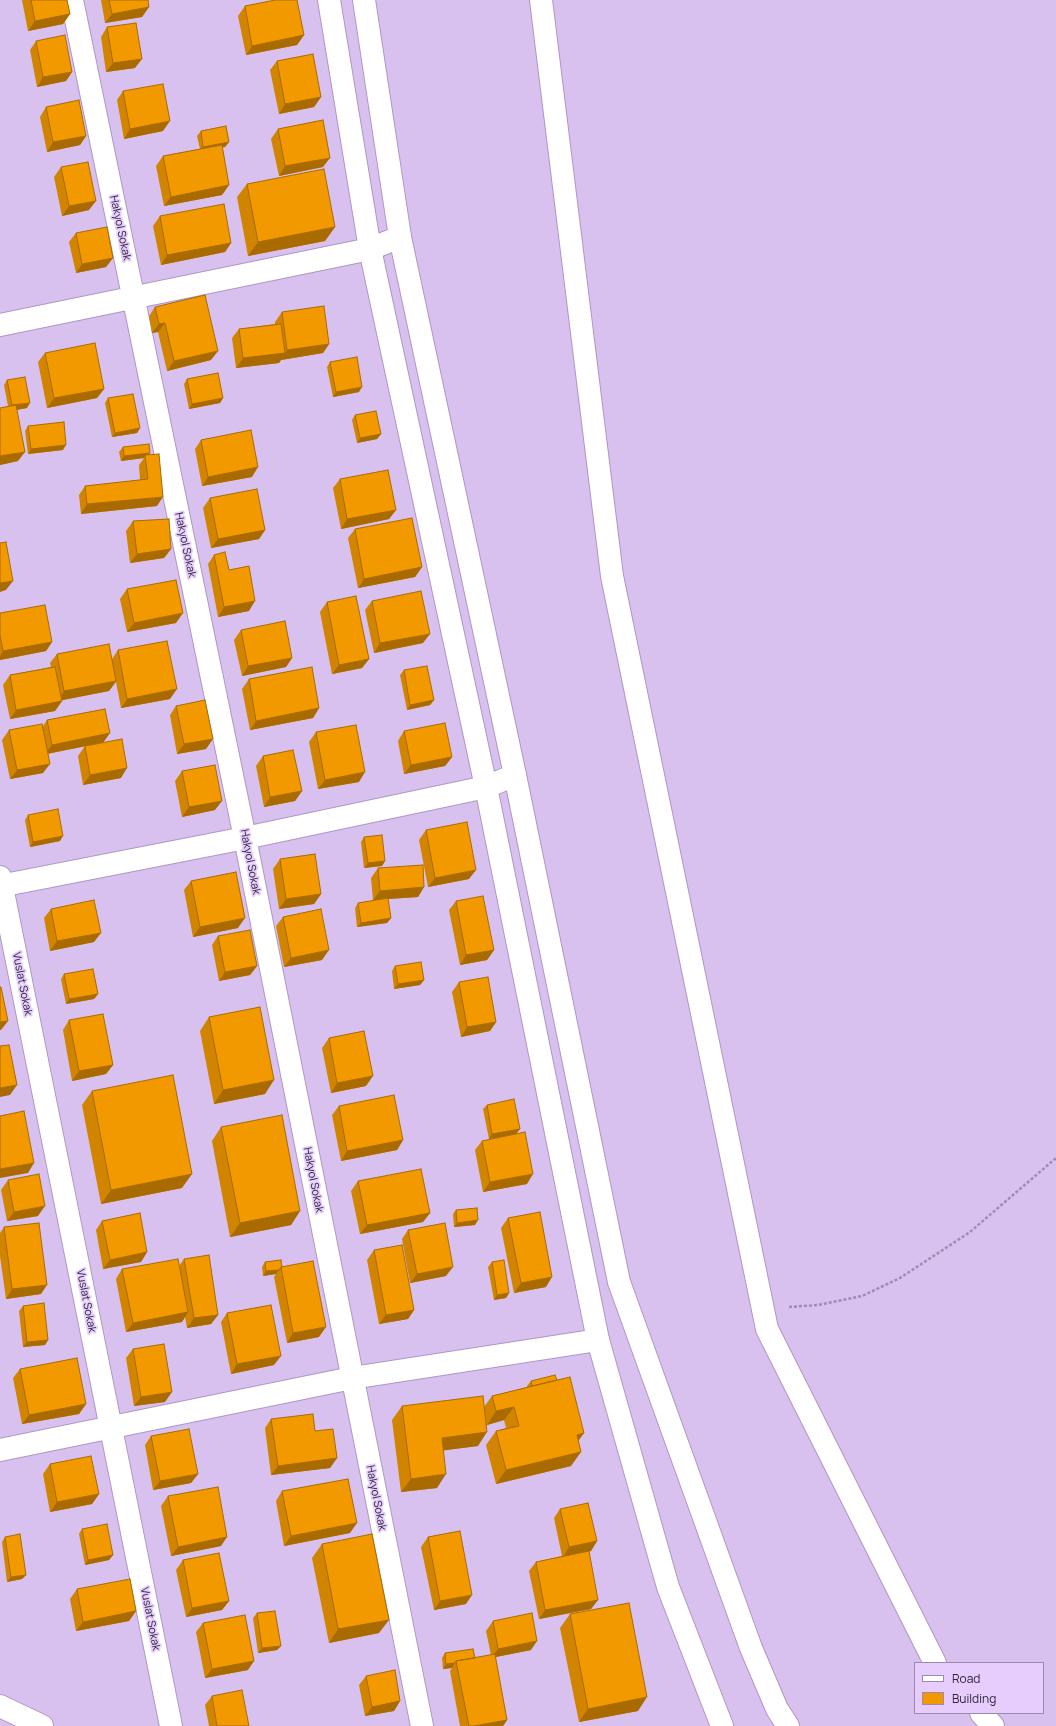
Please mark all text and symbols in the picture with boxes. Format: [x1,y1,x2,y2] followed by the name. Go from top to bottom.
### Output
[107,194,133,262] street label: Hakyol Sokak
[172,511,198,579] street label: Hakyol Sokak
[237,828,263,896] street label: Hakyol Sokak
[9,951,35,1017] street label: Vuslat Sokak
[300,1146,326,1214] street label: Hakyol Sokak
[73,1268,99,1334] street label: Vuslat Sokak
[363,1464,389,1532] street label: Hakyol Sokak
[137,1586,163,1652] street label: Vuslat Sokak
[914,1662,1044,1714] legend
[952,1670,980,1687] text: Road
[952,1690,996,1707] text: Building

